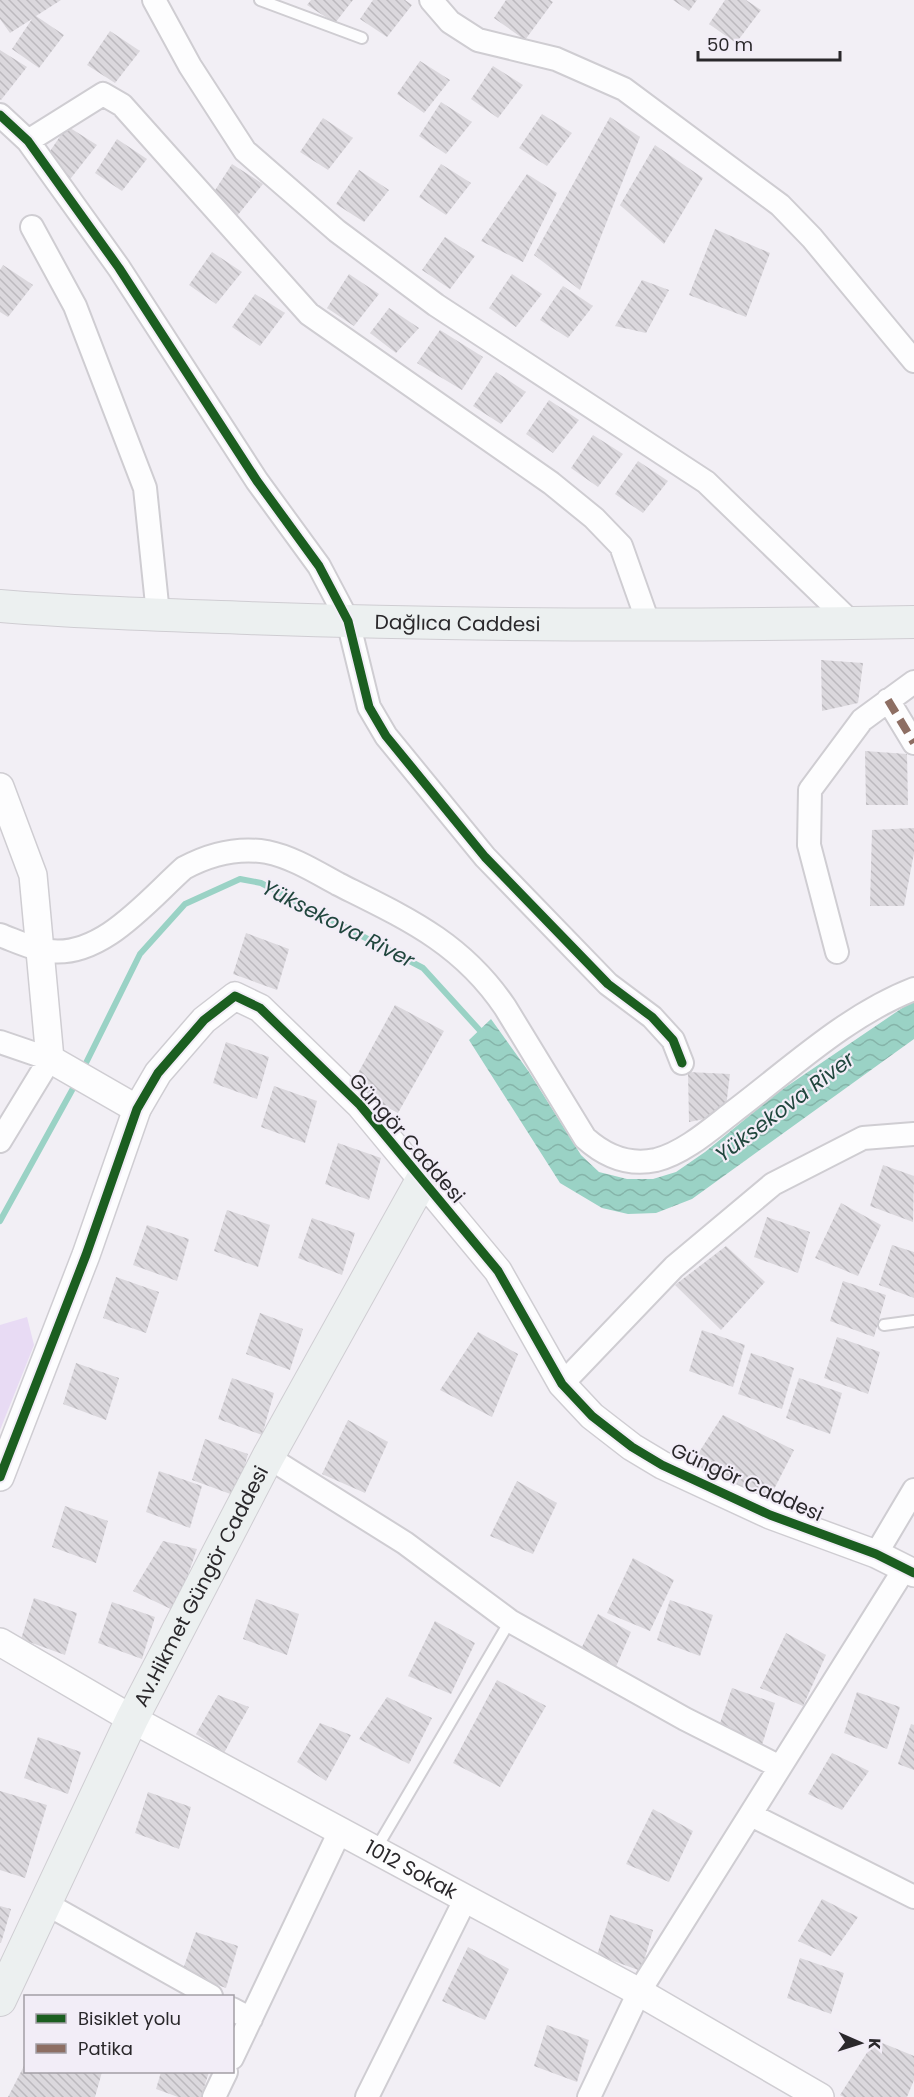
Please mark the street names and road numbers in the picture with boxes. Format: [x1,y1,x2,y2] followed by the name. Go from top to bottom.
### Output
[374,608,541,638] street label: Dağlıca Caddesi
[343,1067,471,1209] street label: Güngör Caddesi
[666,1436,828,1528] street label: Güngör Caddesi
[127,1461,275,1712] street label: Av.Hikmet Güngör Caddesi
[360,1833,463,1906] street label: 1012 Sokak

